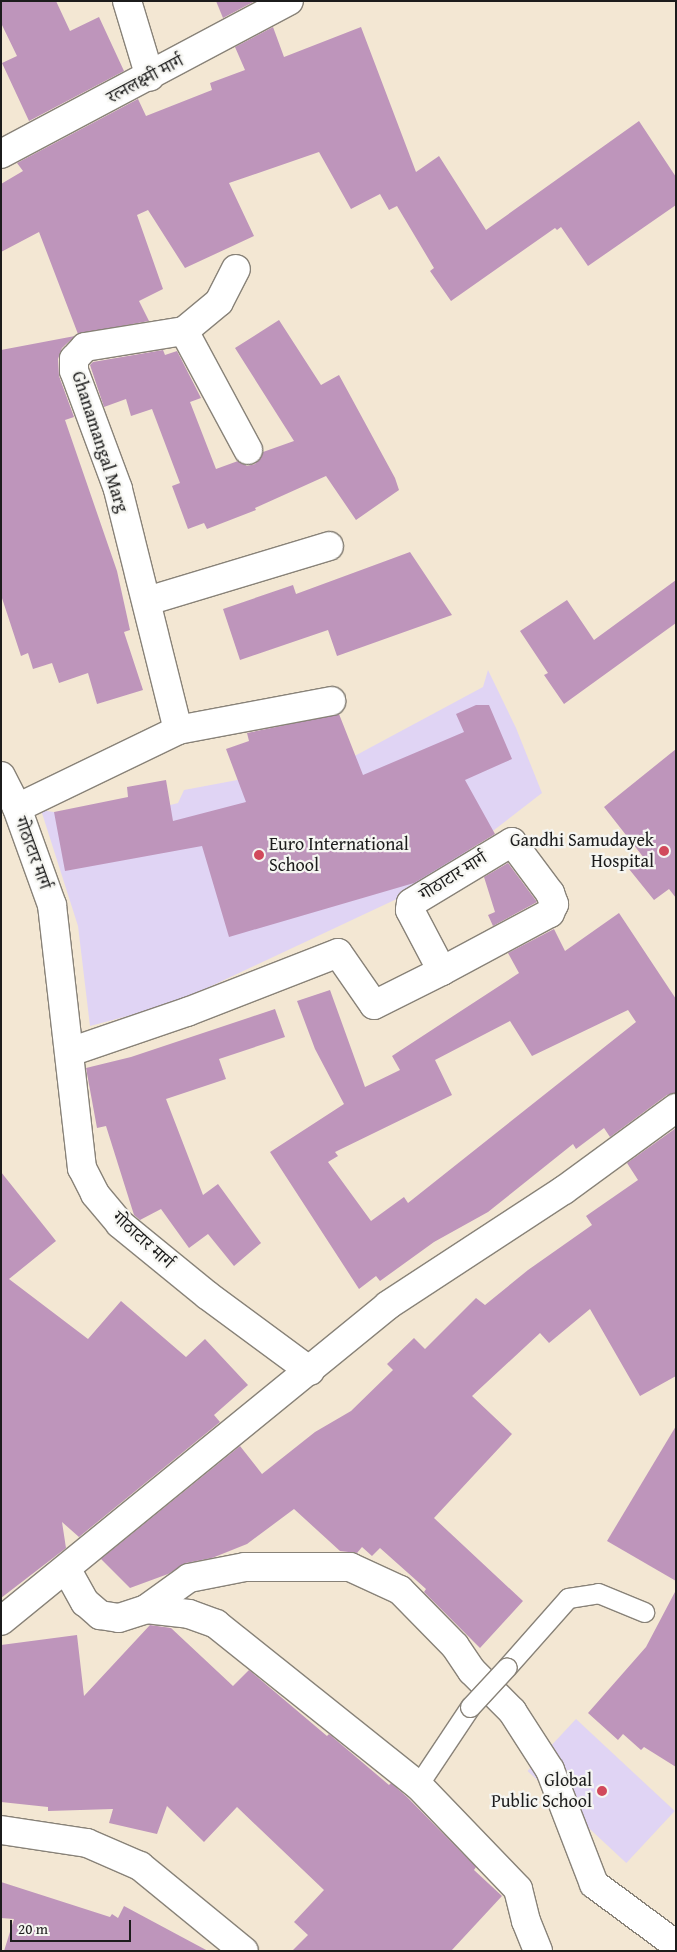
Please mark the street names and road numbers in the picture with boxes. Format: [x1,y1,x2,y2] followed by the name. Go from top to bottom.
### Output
[103,50,187,108] street label: रत्नलक्ष्मी मार्ग
[67,369,133,515] street label: Ghanamangal Marg
[10,814,56,892] street label: गोठाटार मार्ग
[415,847,491,905] street label: गोठाटार मार्ग
[108,1207,178,1273] street label: गोठाटार मार्ग

